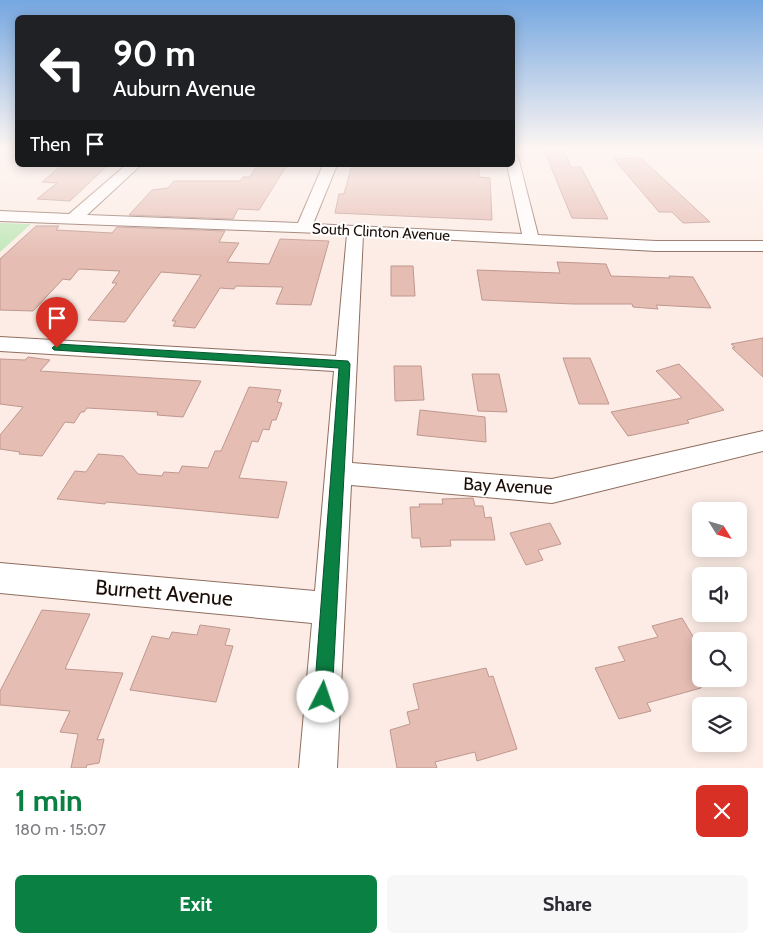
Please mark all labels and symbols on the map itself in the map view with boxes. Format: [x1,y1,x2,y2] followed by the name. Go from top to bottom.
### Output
[312,219,451,245] street label: South Clinton Avenue
[36,297,78,348] pin
[463,473,553,499] street label: Bay Avenue
[692,502,748,558] north arrow
[94,574,234,611] street label: Burnett Avenue
[296,670,348,722] position arrow

